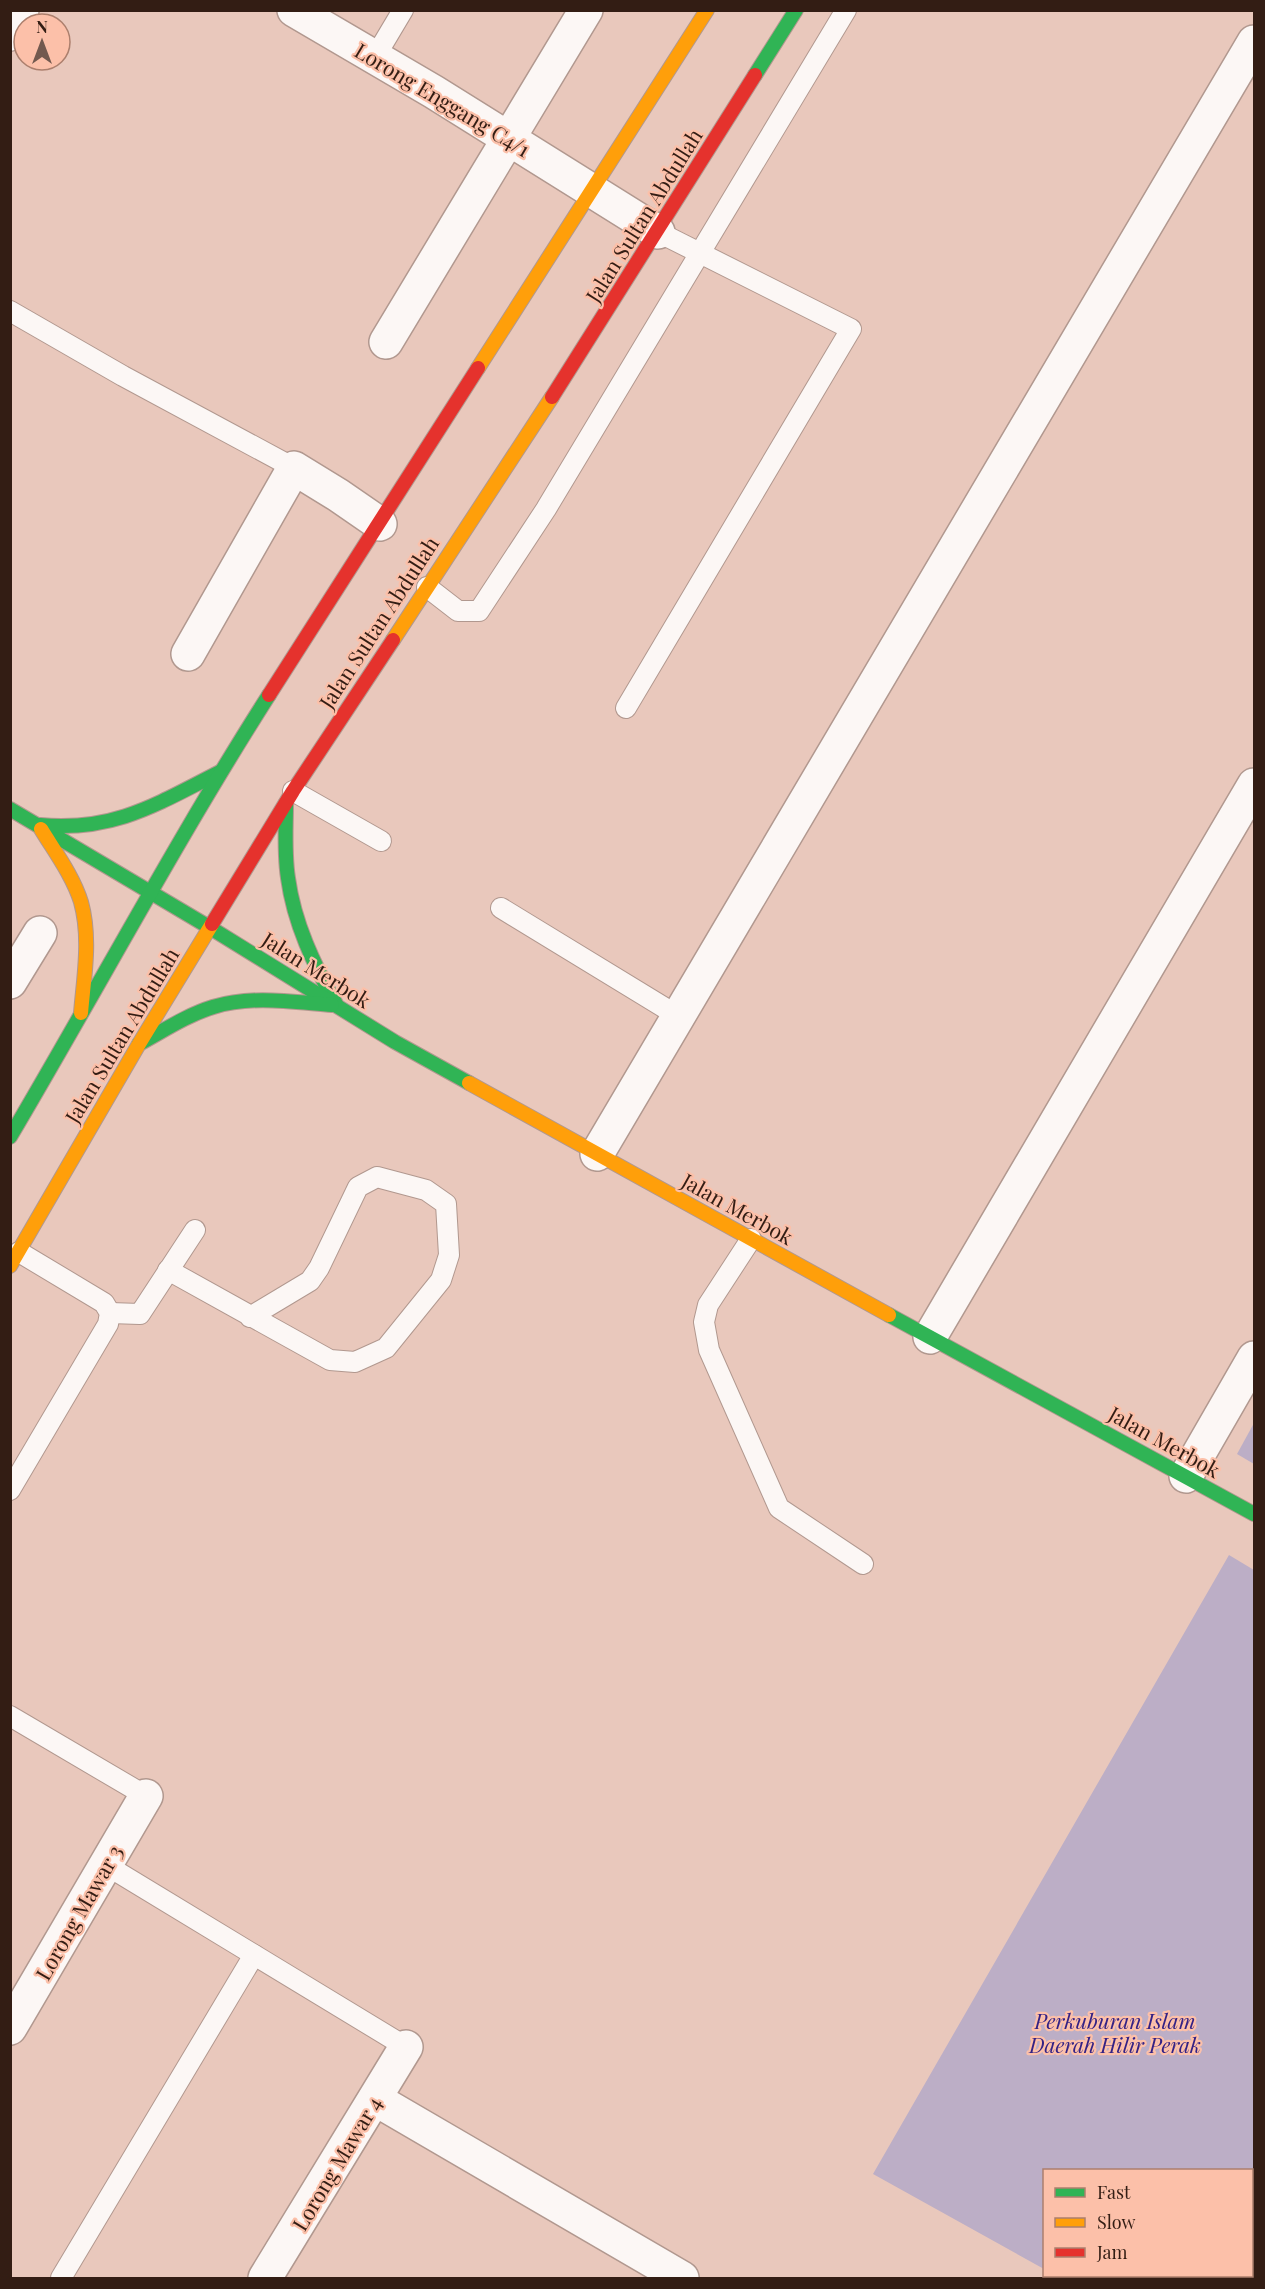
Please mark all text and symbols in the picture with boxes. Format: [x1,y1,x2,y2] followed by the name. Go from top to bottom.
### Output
[12,12,72,72] north arrow
[36,16,48,37] text: N
[350,36,536,162] street label: Lorong Enggang C4/1
[578,122,708,308] street label: Jalan Sultan Abdullah
[311,530,445,714] street label: Jalan Sultan Abdullah
[256,924,377,1014] street label: Jalan Merbok
[57,942,185,1129] street label: Jalan Sultan Abdullah
[676,1165,799,1250] street label: Jalan Merbok
[1103,1398,1226,1483] street label: Jalan Merbok
[28,1839,128,1985] street label: Lorong Mawar 3
[1028,2006,1201,2058] park label: Perkuburan Islam Daerah Hilir Perak
[285,2091,387,2235] street label: Lorong Mawar 4
[1043,2169,1253,2277] legend
[1097,2180,1131,2204] text: Fast
[1097,2210,1135,2234] text: Slow
[1096,2240,1127,2264] text: Jam

